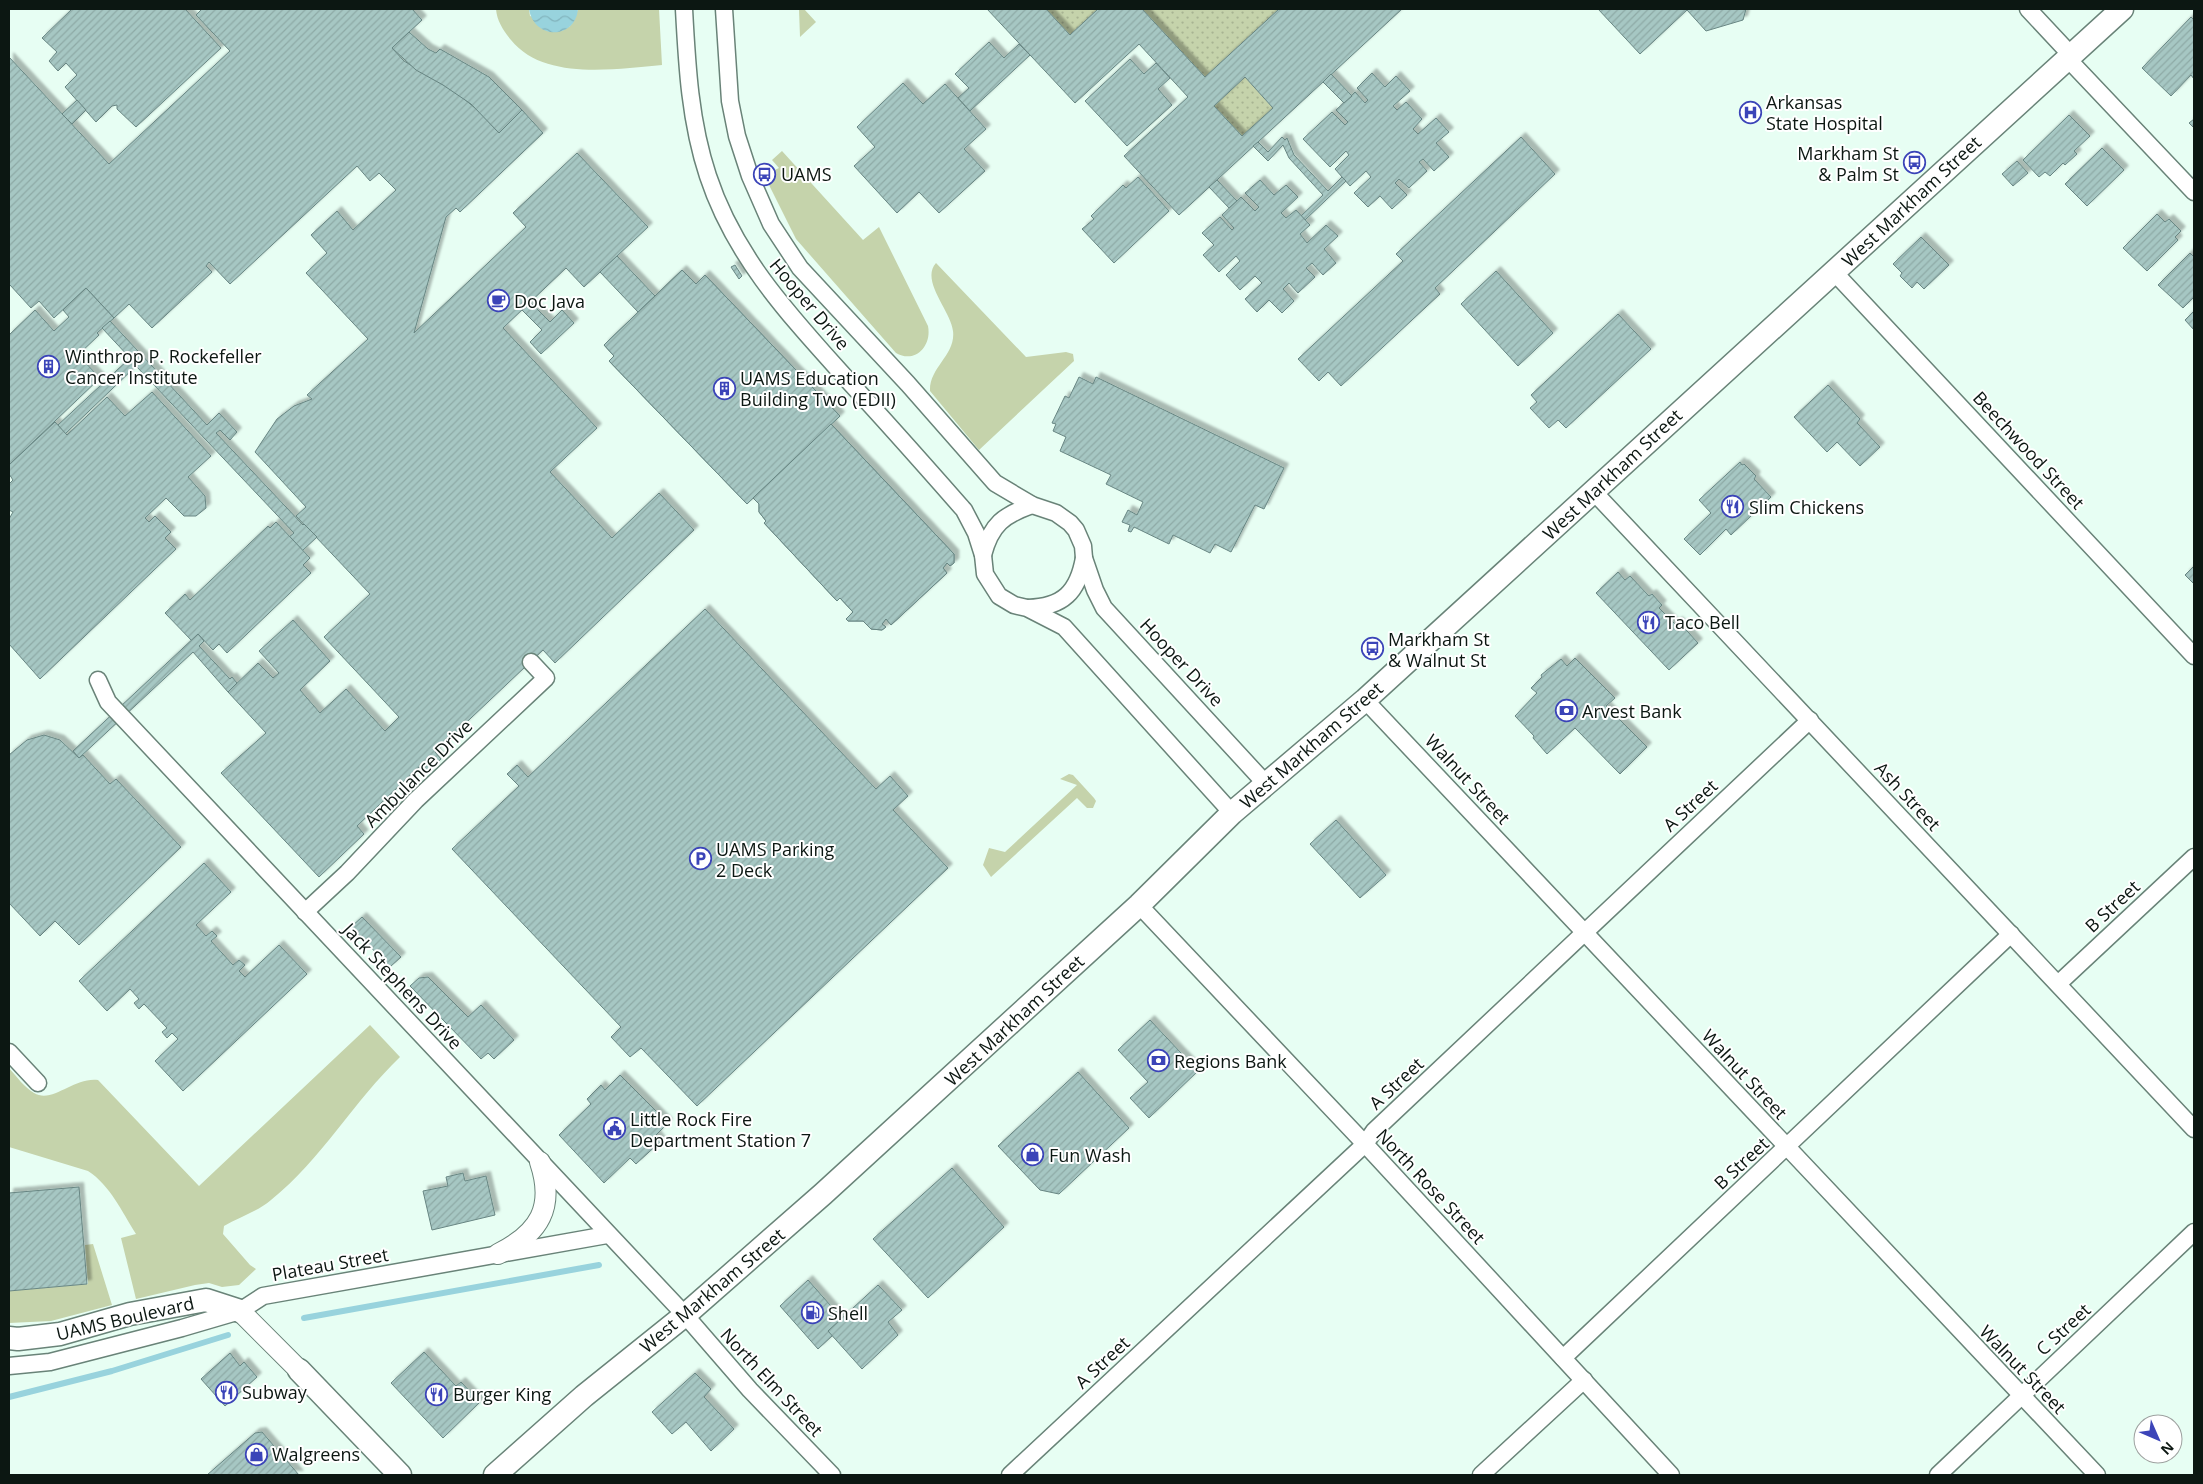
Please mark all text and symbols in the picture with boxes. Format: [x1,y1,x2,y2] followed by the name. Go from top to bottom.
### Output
[1766,90,1883,135] place label: Arkansas State Hospital
[1738,100,1762,124] hospital icon: Arkansas State Hospital
[1836,130,1986,272] street label: West Markham Street
[1797,141,1899,186] place label: Markham St & Palm St
[1903,151,1927,175] bus stop icon: Markham St & Palm St
[753,162,777,186] bus stop icon: UAMS
[781,162,832,186] place label: UAMS
[765,253,855,355] street label: Hooper Drive
[486,289,510,313] cafe icon: Doc Java
[514,289,585,313] place label: Doc Java
[65,344,262,389] place label: Winthrop P. Rockefeller Cancer Institute
[37,354,61,378] building icon: Winthrop P. Rockefeller Cancer Institute
[740,366,896,411] place label: UAMS Education Building Two (EDII)
[712,376,736,400] building icon: UAMS Education Building Two (EDII)
[1968,386,2090,514] street label: Beechwood Street
[1537,403,1687,545] street label: West Markham Street
[1721,495,1745,519] restaurant icon: Slim Chickens
[1749,495,1864,519] place label: Slim Chickens
[1637,610,1661,634] restaurant icon: Taco Bell
[1665,610,1740,634] place label: Taco Bell
[1135,613,1229,711] street label: Hooper Drive
[1388,627,1490,672] place label: Markham St & Walnut St
[1360,637,1384,661] bus stop icon: Markham St & Walnut St
[1234,676,1388,814] street label: West Markham Street
[1554,699,1578,723] bank icon: Arvest Bank
[1582,699,1682,723] place label: Arvest Bank
[359,714,477,832] street label: Ambulance Drive
[1420,729,1516,829] street label: Walnut Street
[1870,756,1946,836] street label: Ash Street
[1658,774,1722,836] street label: A Street
[716,837,834,882] place label: UAMS Parking 2 Deck
[688,847,712,871] parking icon: UAMS Parking 2 Deck
[2079,875,2145,937] street label: B Street
[337,916,468,1054] street label: Jack Stephens Drive
[939,949,1089,1091] street label: West Markham Street
[1697,1024,1793,1124] street label: Walnut Street
[1146,1049,1170,1073] bank icon: Regions Bank
[1174,1049,1287,1073] place label: Regions Bank
[1364,1052,1428,1114] street label: A Street
[630,1107,811,1152] place label: Little Rock Fire Department Station 7
[602,1117,626,1141] public building icon: Little Rock Fire Department Station 7
[1371,1123,1491,1249] street label: North Rose Street
[1708,1132,1774,1194] street label: B Street
[1021,1143,1045,1167] shop icon: Fun Wash
[1049,1143,1131,1167] place label: Fun Wash
[635,1222,789,1358] street label: West Markham Street
[270,1242,390,1286] street label: Plateau Street
[54,1290,196,1346] street label: UAMS Boulevard
[2031,1298,2095,1360] street label: C Street
[800,1301,824,1325] fuel station icon: Shell
[828,1301,868,1325] place label: Shell
[1975,1319,2071,1419] street label: Walnut Street
[715,1323,829,1441] street label: North Elm Street
[1070,1331,1134,1393] street label: A Street
[214,1380,238,1404] restaurant icon: Subway
[242,1380,308,1404] place label: Subway
[425,1382,449,1406] restaurant icon: Burger King
[453,1382,552,1406] place label: Burger King
[2133,1414,2183,1464] north arrow
[2157,1438,2178,1459] text: N
[244,1442,268,1466] shop icon: Walgreens
[272,1442,360,1466] place label: Walgreens

